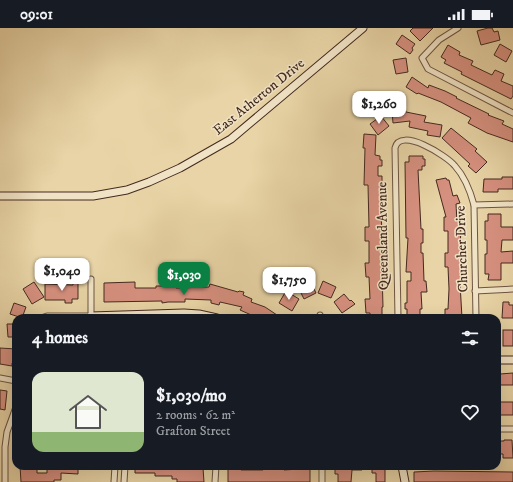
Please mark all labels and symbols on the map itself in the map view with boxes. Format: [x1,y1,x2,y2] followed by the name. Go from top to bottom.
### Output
[210,54,309,139] street label: East Atherton Drive
[346,91,412,125] pin: $1,260
[373,181,393,290] street label: Queensland Avenue
[451,205,473,293] street label: Churcher Drive
[29,258,95,292] pin: $1,040
[151,262,217,296] pin: $1,030
[256,267,322,301] pin: $1,750

